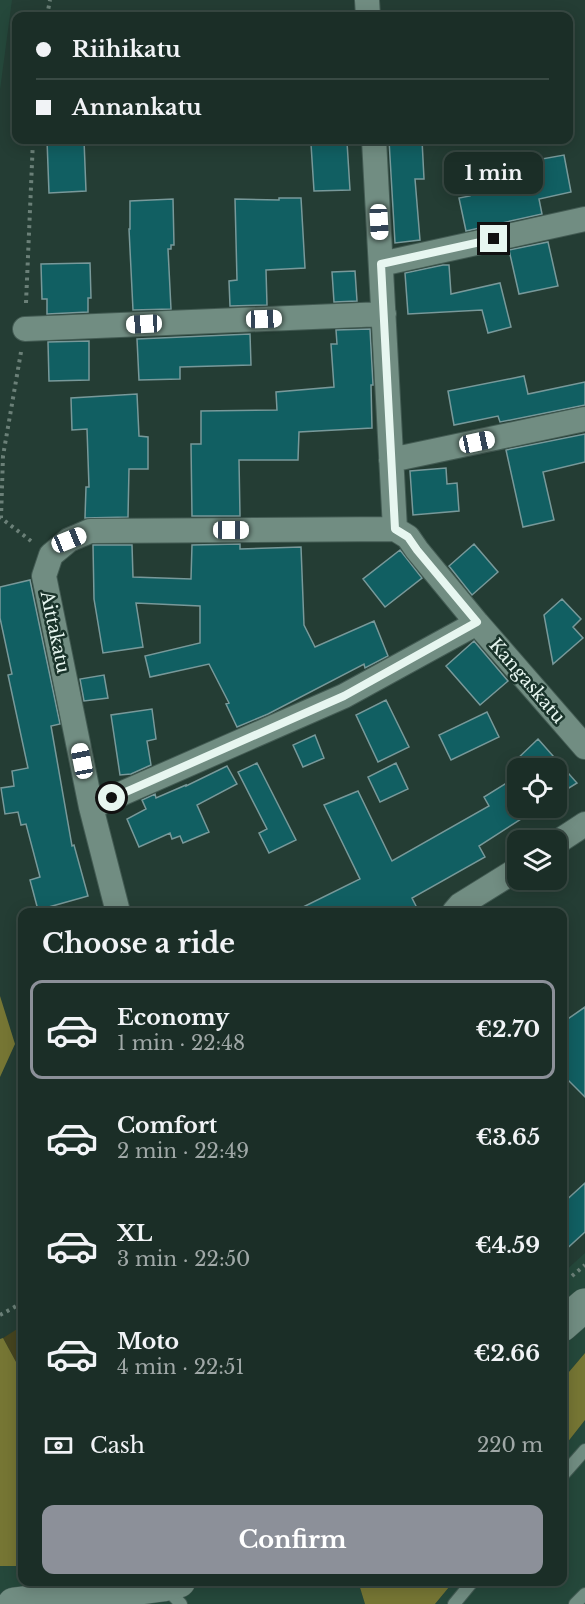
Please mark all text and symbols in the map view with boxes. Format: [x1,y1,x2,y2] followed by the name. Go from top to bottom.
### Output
[72,36,181,63] text: Riihikatu
[72,94,202,121] text: Annankatu
[444,152,544,194] callout: 1 min
[465,161,522,185] text: 1 min
[369,204,389,240] car
[480,225,507,252] route end
[246,309,282,329] car
[126,314,162,334] car
[458,429,496,455] car
[213,521,249,539] car
[49,525,89,555] car
[35,588,74,675] street label: Aittakatu
[484,634,570,728] street label: Kangaskatu
[70,742,94,780] car
[507,758,567,890] map controls
[507,758,567,818] button: locate
[98,784,125,811] route start
[507,830,567,890] button: layers
[42,927,235,960] text: Choose a ride
[45,1003,99,1057] icon: car
[117,1004,229,1031] text: Economy
[476,1016,540,1043] text: €2.70
[117,1031,245,1055] text: 1 min · 22:48
[45,1111,99,1165] icon: car
[117,1112,217,1139] text: Comfort
[476,1124,540,1151] text: €3.65
[117,1139,249,1163] text: 2 min · 22:49
[45,1219,99,1273] icon: car
[117,1220,152,1247] text: XL
[475,1232,540,1259] text: €4.59
[117,1247,250,1271] text: 3 min · 22:50
[45,1327,99,1381] icon: car
[117,1328,179,1355] text: Moto
[474,1340,540,1367] text: €2.66
[117,1355,244,1379] text: 4 min · 22:51
[42,1429,75,1462] icon: cash
[90,1432,145,1459] text: Cash
[477,1433,543,1457] text: 220 m
[42,1505,543,1574] button: Confirm

